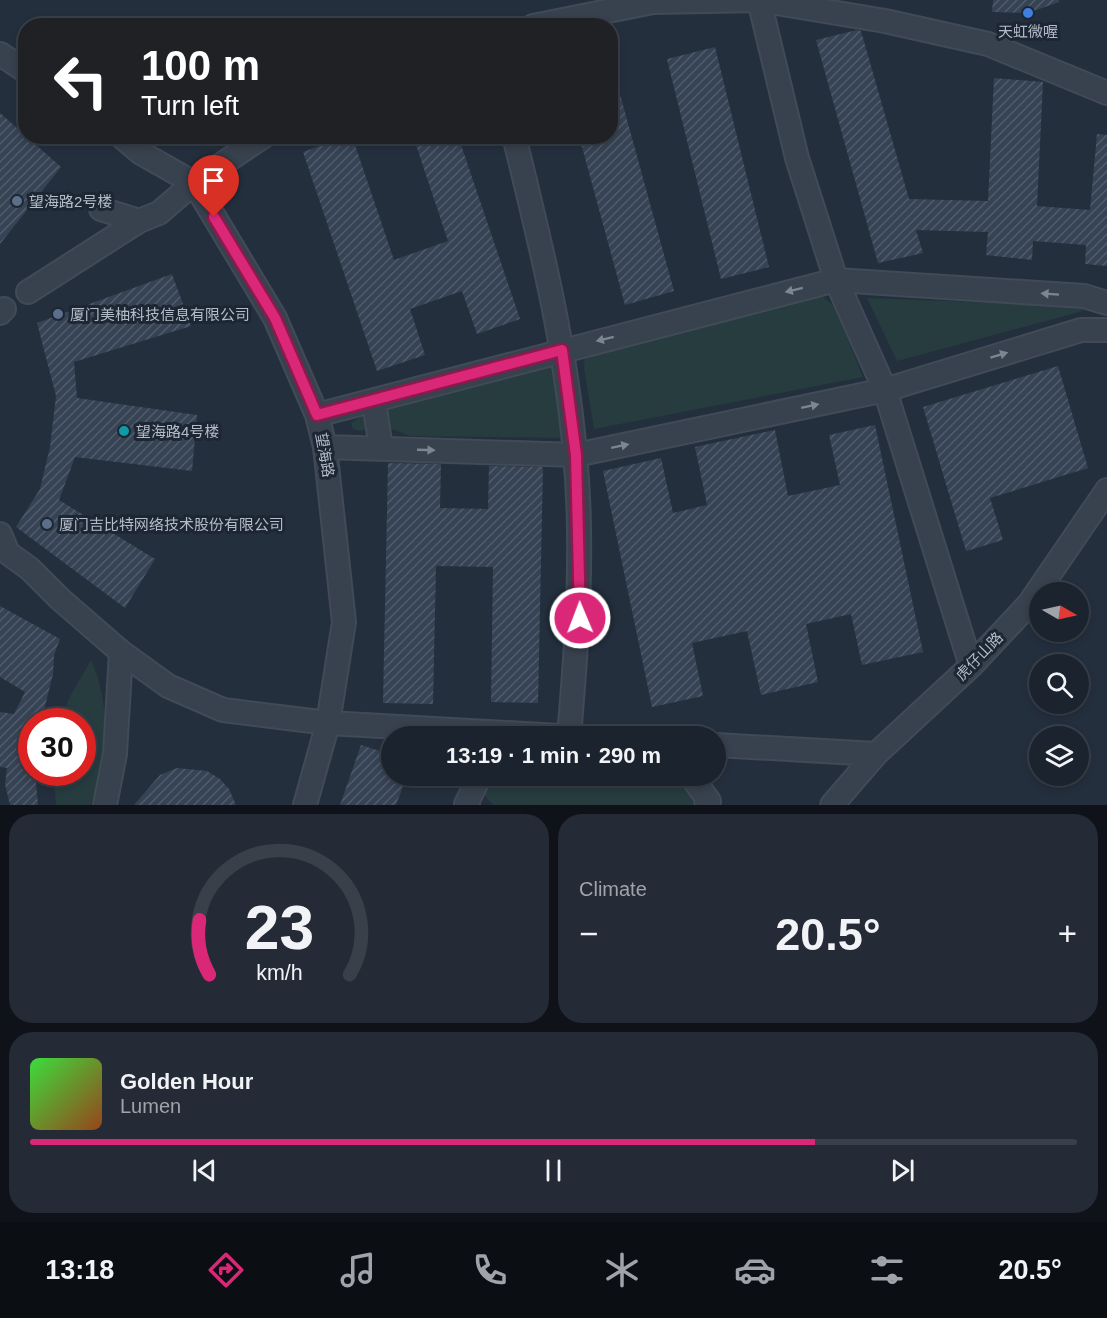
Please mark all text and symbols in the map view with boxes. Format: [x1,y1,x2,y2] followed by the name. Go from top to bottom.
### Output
[1021,6,1035,20] marker: 天虹微喔
[998,23,1058,40] place label: 天虹微喔
[42,42,120,120] icon: left
[141,42,260,89] text: 100 m
[141,91,239,121] text: Turn left
[188,155,239,217] pin
[197,164,230,197] icon: arrive
[29,193,112,210] place label: 望海路2号楼
[10,194,24,208] marker: 望海路2号楼
[784,286,803,296] one-way arrow
[1040,289,1059,298] one-way arrow
[70,306,250,323] place label: 厦门美柚科技信息有限公司
[51,307,65,321] marker: 厦门美柚科技信息有限公司
[596,334,614,344] one-way arrow
[990,350,1008,359] one-way arrow
[801,400,820,410] one-way arrow
[136,423,219,440] place label: 望海路4号楼
[117,424,131,438] marker: 望海路4号楼
[313,431,337,479] street label: 望海路
[610,441,629,450] one-way arrow
[416,445,435,454] one-way arrow
[59,516,284,533] place label: 厦门吉比特网络技术股份有限公司
[40,517,54,531] marker: 厦门吉比特网络技术股份有限公司
[1029,582,1089,642] north arrow
[1029,582,1089,786] map controls
[548,586,612,650] position arrow
[952,629,1006,683] street label: 虎仔山路
[1029,654,1089,714] button: search
[18,708,96,786] speed limit sign: 30
[1029,726,1089,786] button: layers
[446,743,661,768] text: 13:19 · 1 min · 290 m
[579,878,647,900] text: Climate
[244,893,314,962] text: 23
[775,909,881,960] text: 20.5°
[579,915,598,952] text: −
[1058,915,1077,952] text: +
[256,962,302,986] text: km/h
[120,1069,253,1094] text: Golden Hour
[120,1095,181,1117] text: Lumen
[188,1154,221,1187] icon: previous
[537,1154,570,1187] icon: pause
[886,1154,919,1187] icon: next
[205,1249,247,1291] icon: directions
[337,1249,379,1291] icon: music
[469,1249,511,1291] icon: phone
[601,1249,643,1291] icon: climate
[734,1249,776,1291] icon: car
[866,1249,908,1291] icon: filters
[45,1255,114,1285] text: 13:18
[998,1255,1062,1285] text: 20.5°

